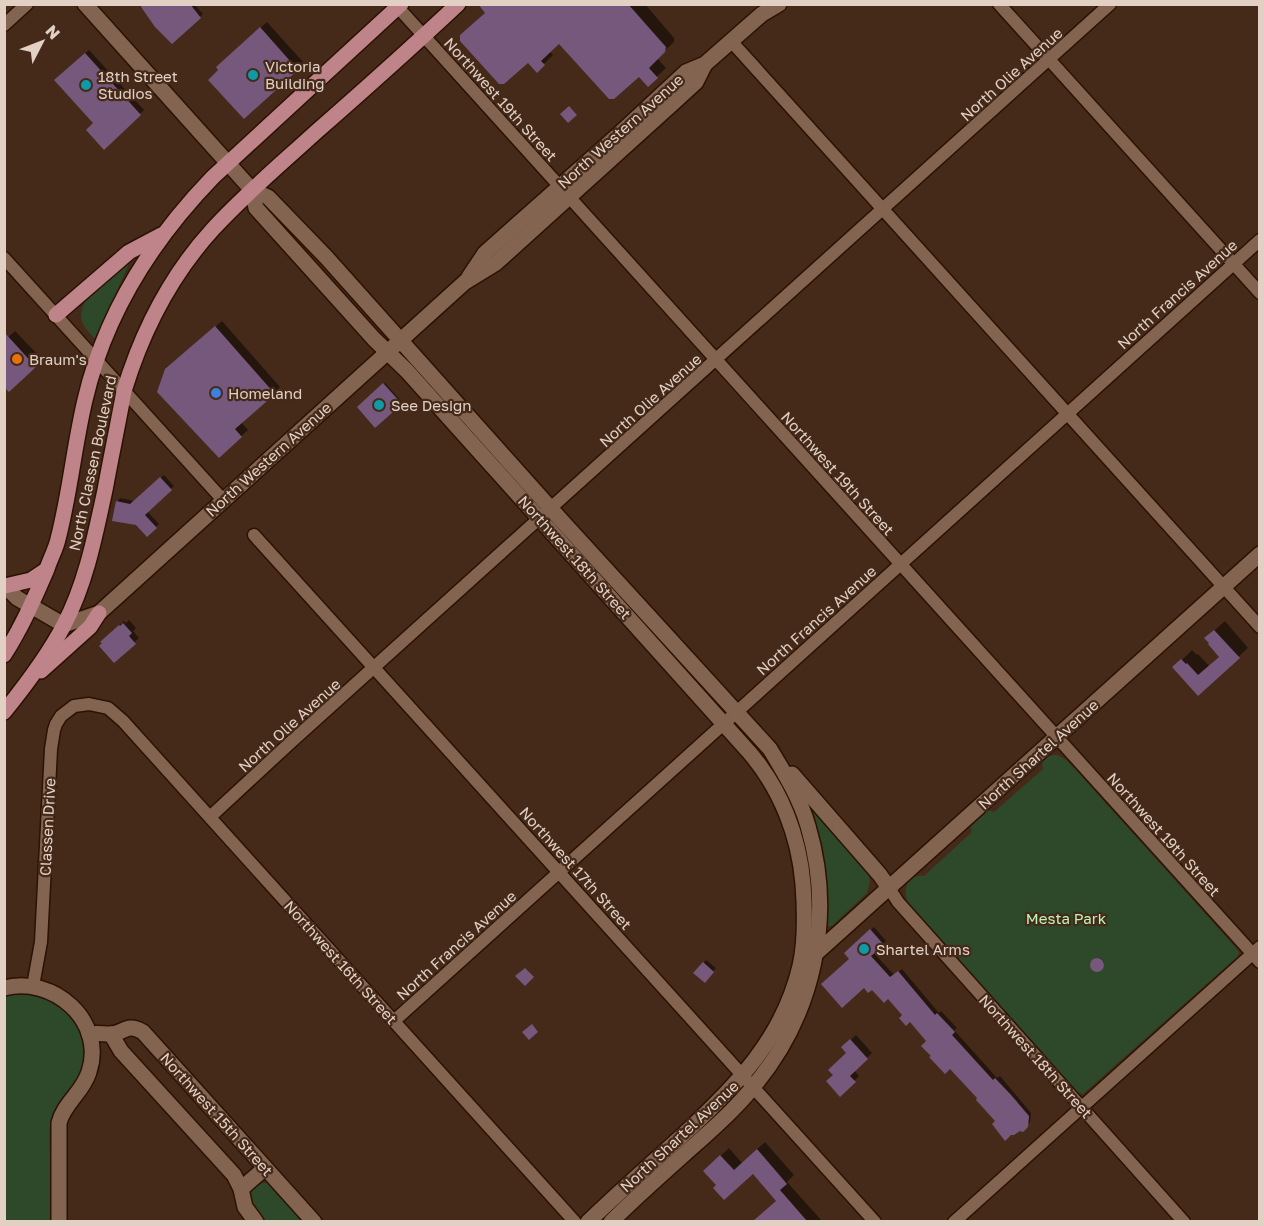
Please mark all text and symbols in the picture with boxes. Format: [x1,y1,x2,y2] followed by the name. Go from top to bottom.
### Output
[12,12,72,72] north arrow
[42,21,65,43] text: N
[956,23,1066,124] street label: North Olie Avenue
[441,34,561,164] street label: Northwest 19th Street
[265,57,325,92] place label: Victoria Building
[98,67,178,102] place label: 18th Street Studios
[246,68,260,82] marker: Victoria Building
[554,70,687,192] street label: North Western Avenue
[79,78,93,92] marker: 18th Street Studios
[1113,235,1241,352] street label: North Francis Avenue
[595,349,705,450] street label: North Olie Avenue
[29,350,87,368] place label: Braum's
[10,352,24,366] marker: Braum's
[65,374,119,552] street label: North Classen Boulevard
[228,384,302,402] place label: Homeland
[209,386,223,400] marker: Homeland
[391,396,471,414] place label: See Design
[202,398,335,520] street label: North Western Avenue
[372,398,386,412] marker: See Design
[778,408,898,538] street label: Northwest 19th Street
[515,492,635,622] street label: Northwest 18th Street
[752,561,880,678] street label: North Francis Avenue
[234,674,344,775] street label: North Olie Avenue
[974,695,1102,813] street label: North Shartel Avenue
[1104,769,1224,899] street label: Northwest 19th Street
[35,777,59,877] street label: Classen Drive
[516,803,636,933] street label: Northwest 17th Street
[392,886,520,1003] street label: North Francis Avenue
[281,897,401,1027] street label: Northwest 16th Street
[1026,909,1107,927] park label: Mesta Park
[876,940,970,958] place label: Shartel Arms
[857,942,871,956] marker: Shartel Arms
[976,991,1096,1121] street label: Northwest 18th Street
[157,1049,277,1179] street label: Northwest 15th Street
[616,1076,742,1196] street label: North Shartel Avenue

